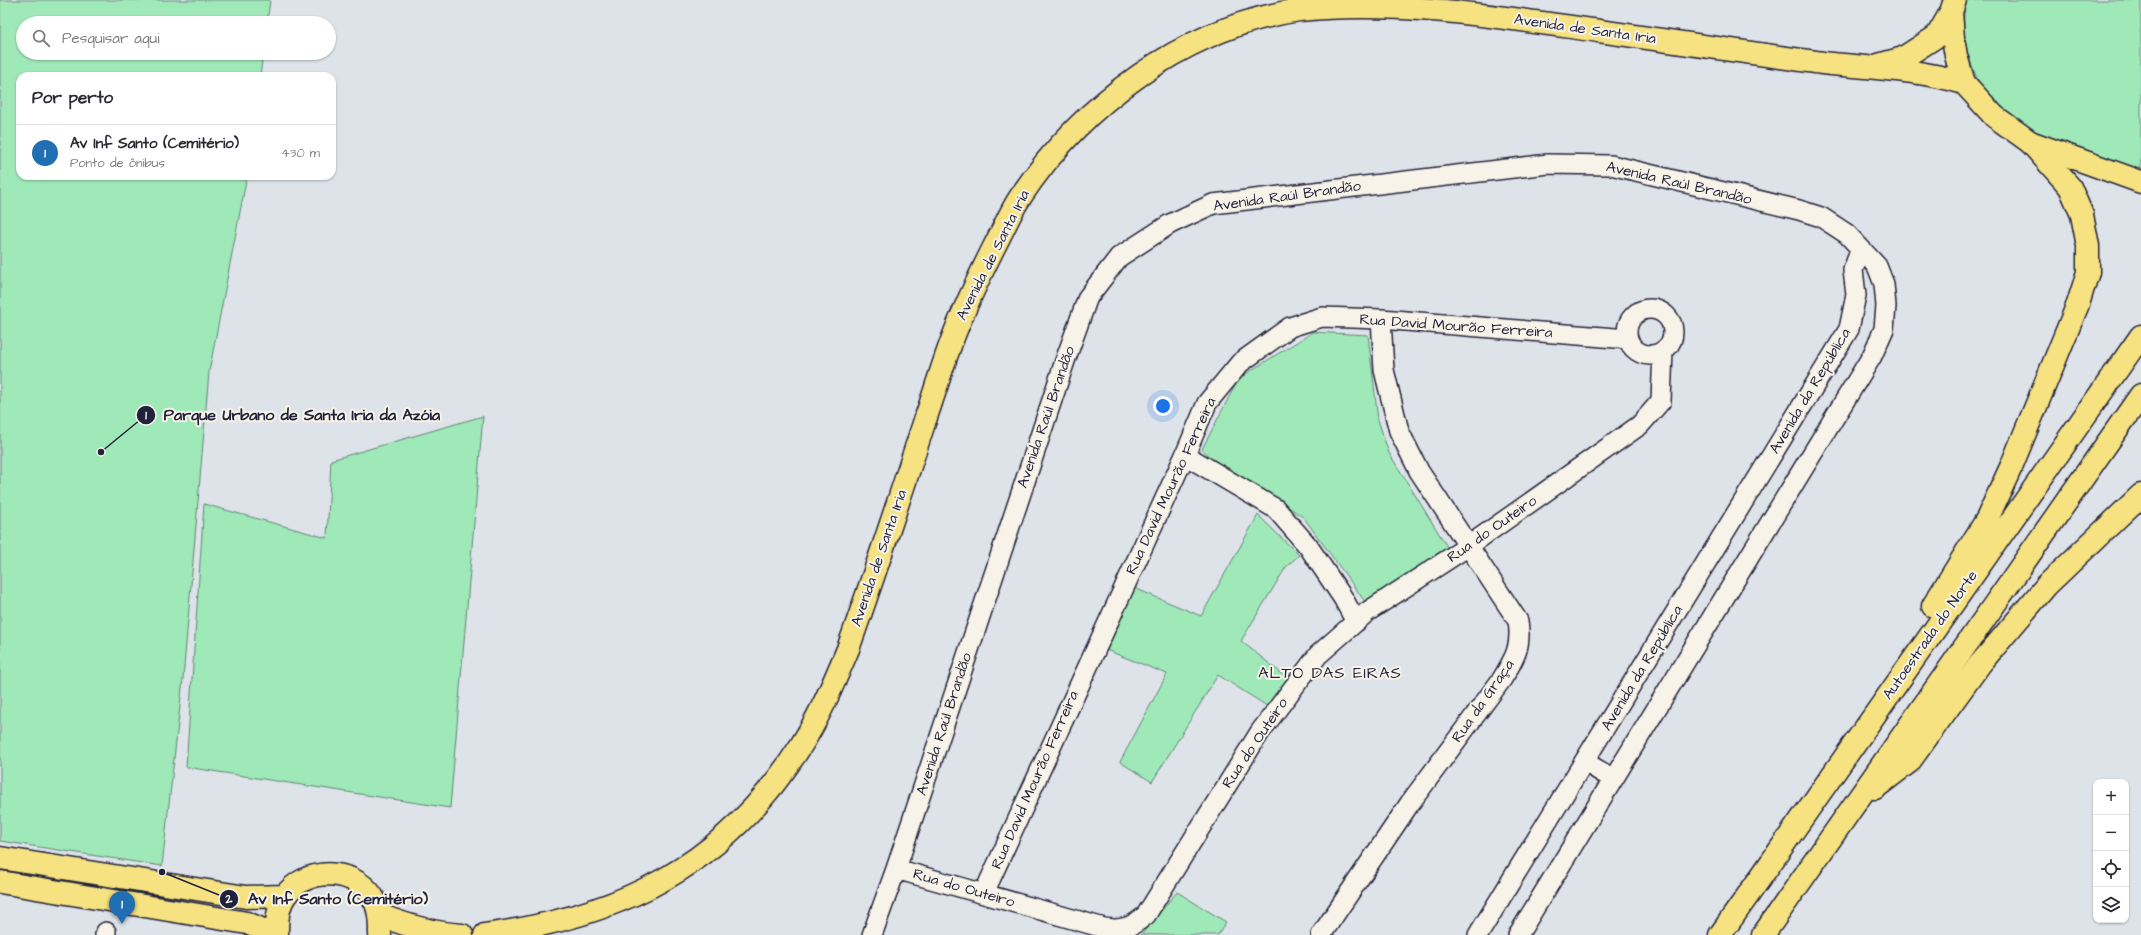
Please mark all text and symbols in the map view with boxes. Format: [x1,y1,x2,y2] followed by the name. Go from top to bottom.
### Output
[1513,9,1658,49] street label: Avenida de Santa Iria
[16,16,336,60] search box
[30,27,52,49] icon: search
[62,28,159,49] text: Pesquisar aqui
[32,86,113,110] text: Por perto
[70,133,239,154] text: Av Inf Santo (Cemitério)
[44,144,46,162] text: 1
[281,144,320,162] text: 430 m
[70,154,165,172] text: Ponto de ônibus
[1604,156,1754,210] street label: Avenida Raúl Brandão
[1212,175,1363,217] street label: Avenida Raúl Brandão
[951,186,1035,324] street label: Avenida de Santa Iria
[1359,309,1553,343] street label: Rua David Mourão Ferreira
[1764,324,1856,458] street label: Avenida da República
[1012,343,1080,491] street label: Avenida Raúl Brandão
[1121,394,1221,578] street label: Rua David Mourão Ferreira
[1153,396,1173,416] your location
[136,401,448,429] callout: Parque Urbano de Santa Iria da Azóia
[164,404,441,426] text: Parque Urbano de Santa Iria da Azóia
[145,407,147,424] text: 1
[846,486,912,629] street label: Avenida de Santa Iria
[1443,490,1541,568] street label: Rua do Outeiro
[1877,566,1983,704] street label: Autoestrada do Norte
[1596,601,1688,735] street label: Avenida da República
[911,649,977,798] street label: Avenida Raúl Brandão
[1447,655,1520,747] street label: Rua da Graça
[1258,662,1402,684] district label: ALTO DAS EIRAS
[986,687,1084,873] street label: Rua David Mourão Ferreira
[1217,693,1293,792] street label: Rua do Outeiro
[2093,779,2129,923] map controls
[2093,779,2129,815] button: +
[2093,815,2129,851] button: −
[2093,851,2129,887] button: locate
[911,863,1018,913] street label: Rua do Outeiro
[219,885,436,913] callout: Av Inf Santo (Cemitério)
[2093,887,2129,923] button: layers
[248,888,428,910] text: Av Inf Santo (Cemitério)
[109,891,135,924] pin: 1
[225,891,233,908] text: 2

